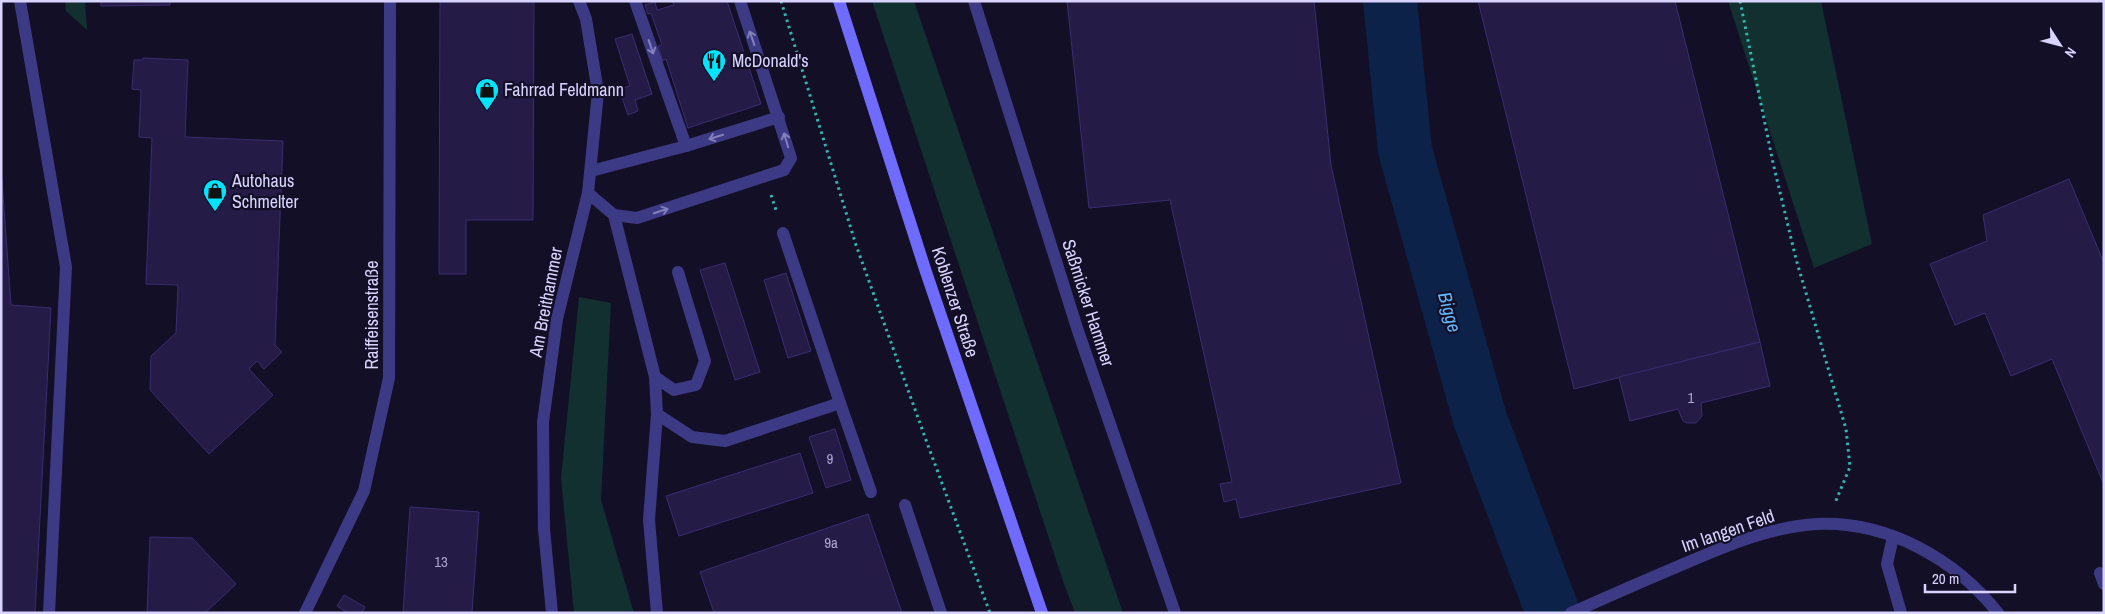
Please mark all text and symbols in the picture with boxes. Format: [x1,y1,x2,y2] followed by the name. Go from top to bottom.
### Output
[2035,20,2085,70] north arrow
[747,30,756,46] one-way arrow
[647,39,656,55] one-way arrow
[2061,44,2080,61] text: N
[701,48,727,82] restaurant icon: McDonald's
[732,48,809,73] place label: McDonald's
[474,77,500,111] shop icon: Fahrrad Feldmann
[504,77,624,102] place label: Fahrrad Feldmann
[708,132,724,142] one-way arrow
[780,132,790,148] one-way arrow
[231,168,299,214] place label: Autohaus Schmelter
[202,178,228,212] shop icon: Autohaus Schmelter
[653,205,669,215] one-way arrow
[1056,236,1121,370] street label: Saßmicker Hammer
[926,243,985,360] street label: Koblenzer Straße
[522,245,568,360] street label: Am Breithammer
[359,261,384,369] street label: Raiffeisenstraße
[1432,289,1468,335] water label: Bigge
[1688,387,1695,408] house number: 1
[827,448,834,469] house number: 9
[1678,503,1778,558] street label: Im langen Feld
[824,532,838,553] house number: 9a
[434,551,448,572] house number: 13
[1925,562,2015,594] scale bar
[1932,568,1959,589] text: 20 m

